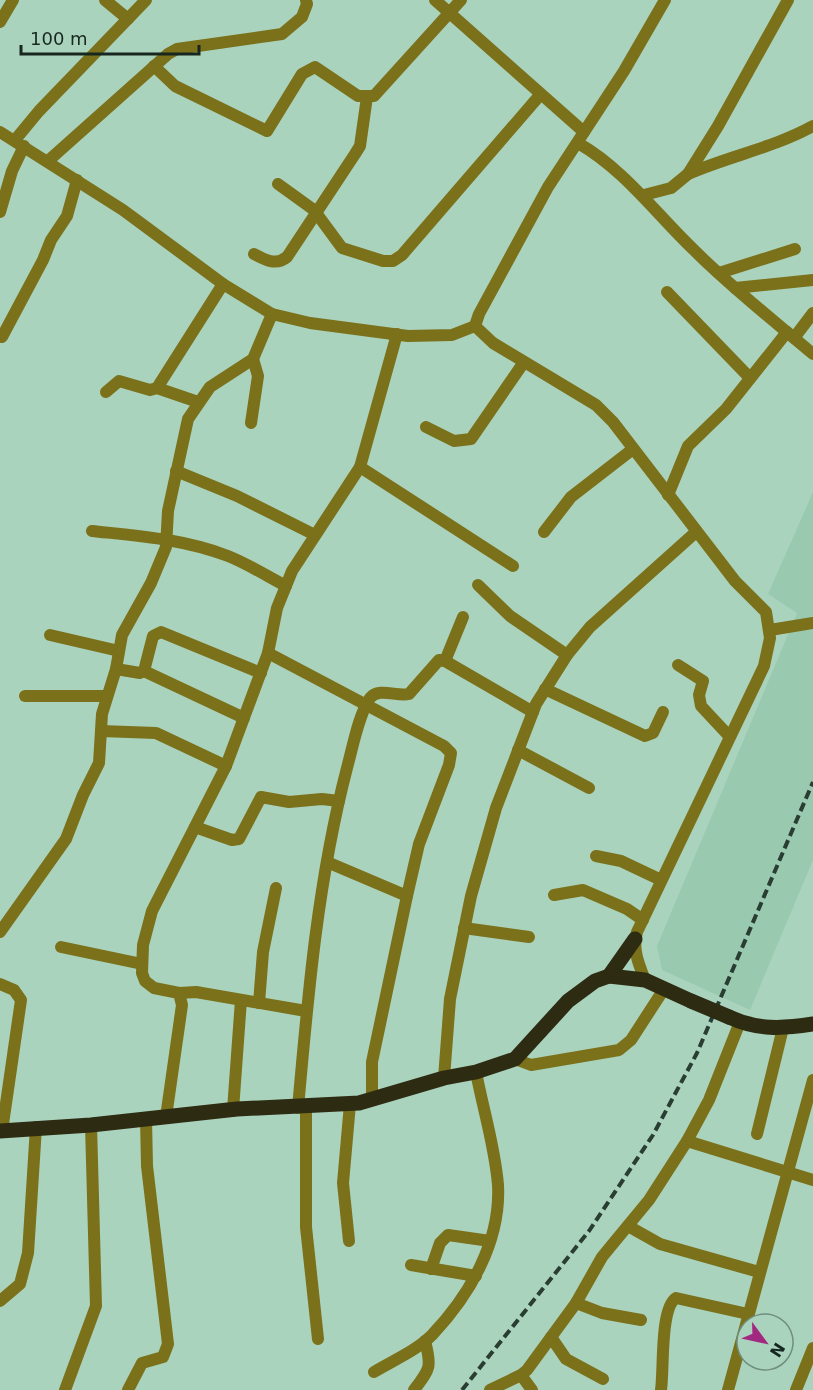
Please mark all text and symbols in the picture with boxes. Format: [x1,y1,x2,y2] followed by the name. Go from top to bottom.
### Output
[21,18,200,56] scale bar
[30,28,88,49] text: 100 m
[735,1312,795,1372] north arrow
[766,1339,789,1361] text: N

